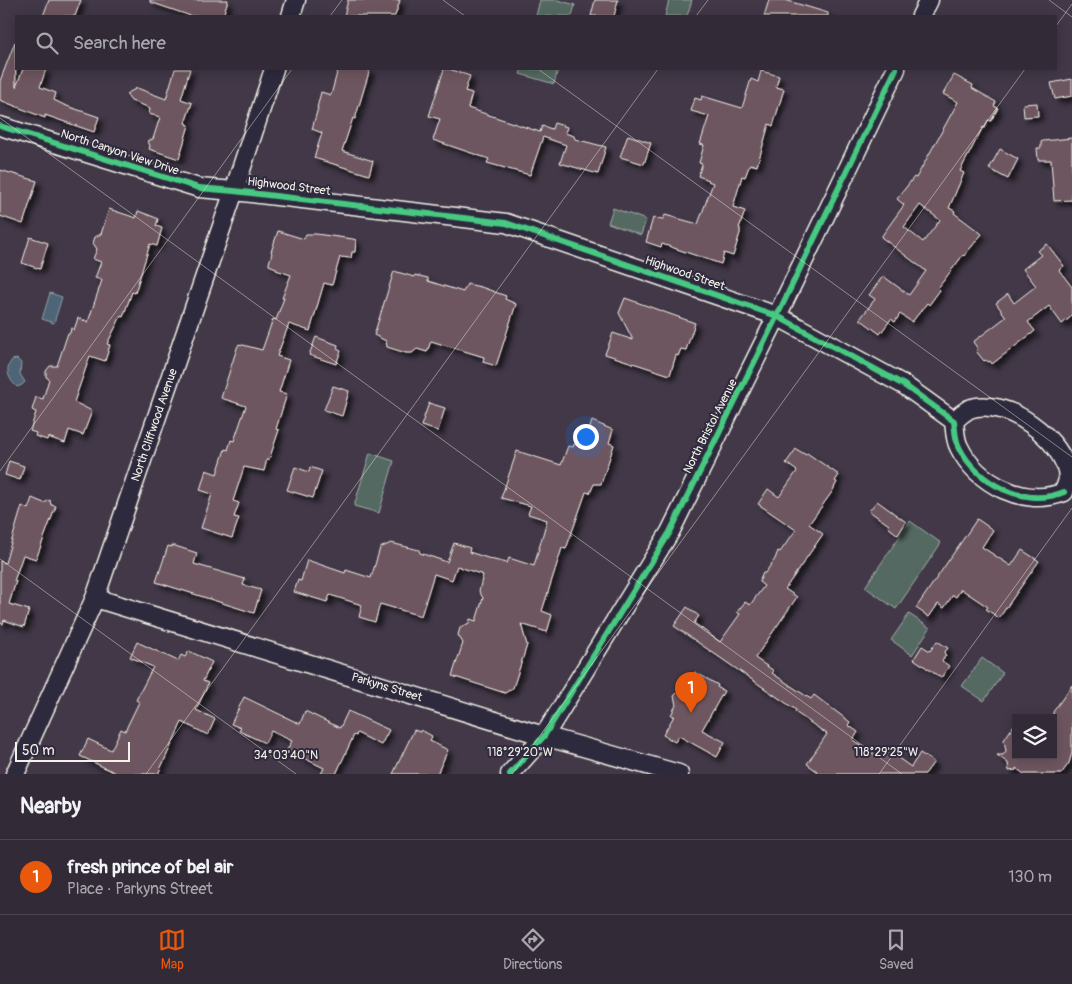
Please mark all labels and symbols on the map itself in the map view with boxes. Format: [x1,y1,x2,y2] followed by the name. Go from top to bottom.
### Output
[59,126,181,179] street label: North Canyon View Drive
[247,174,331,199] street label: Highwood Street
[643,253,727,294] street label: Highwood Street
[128,367,181,484] street label: North Cliffwood Avenue
[680,376,741,476] street label: North Bristol Avenue
[573,424,599,450] your location
[350,670,424,705] street label: Parkyns Street
[675,672,707,713] pin: 1
[15,739,130,762] scale bar
[487,745,553,760] text: 118°29'20"W
[854,745,918,760] text: 118°29'25"W
[254,748,318,763] text: 34°03'40"N

